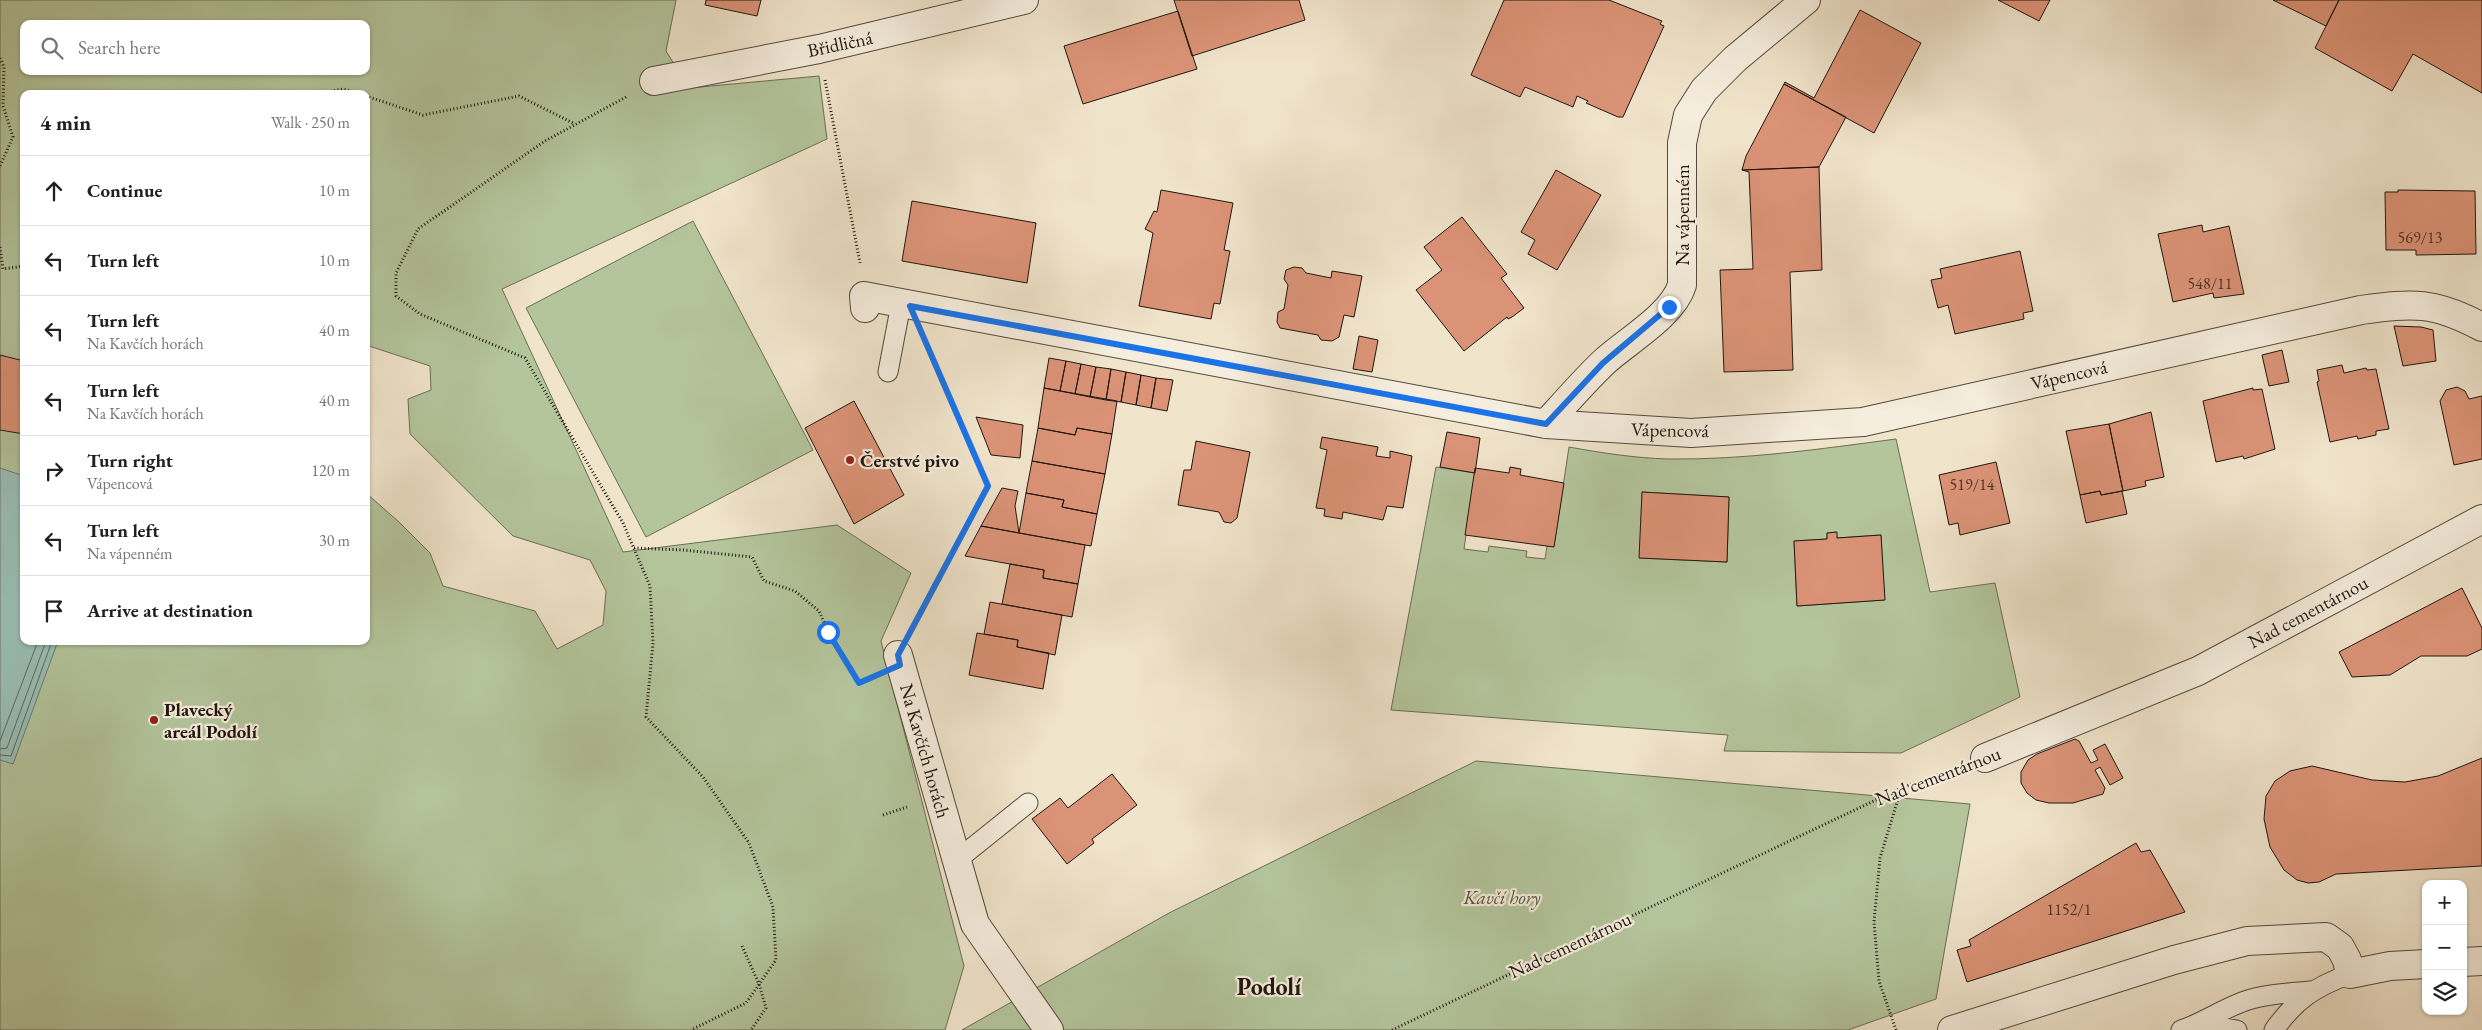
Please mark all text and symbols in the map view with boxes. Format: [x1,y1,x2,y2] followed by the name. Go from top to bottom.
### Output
[20,20,370,75] search box
[805,25,875,63] street label: Břidličná
[38,34,66,62] icon: search
[78,35,160,60] text: Search here
[40,109,91,136] text: 4 min
[271,112,350,133] text: Walk · 250 m
[1670,164,1695,266] street label: Na vápenném
[40,177,68,205] icon: ahead
[87,178,162,203] text: Continue
[319,180,350,201] text: 10 m
[2398,227,2443,248] house number: 569/13
[40,247,68,275] icon: left
[87,248,159,273] text: Turn left
[319,250,350,271] text: 10 m
[2188,273,2232,294] house number: 548/11
[1658,296,1681,319] route end
[87,308,159,333] text: Turn left
[40,317,68,345] icon: left
[319,320,350,341] text: 40 m
[87,333,204,354] text: Na Kavčích horách
[2028,354,2110,396] street label: Vápencová
[87,378,159,403] text: Turn left
[40,387,68,415] icon: left
[319,390,350,411] text: 40 m
[87,403,204,424] text: Na Kavčích horách
[1631,417,1710,443] street label: Vápencová
[87,448,173,473] text: Turn right
[860,448,959,473] place label: Čerstvé pivo
[844,454,856,466] marker: Čerstvé pivo
[40,457,68,485] icon: right
[311,460,350,481] text: 120 m
[87,473,153,494] text: Vápencová
[1950,474,1995,495] house number: 519/14
[87,518,159,543] text: Turn left
[40,527,68,555] icon: left
[319,530,350,551] text: 30 m
[87,543,173,564] text: Na vápenném
[2244,570,2372,654] street label: Nad cementárnou
[40,597,68,625] icon: arrive
[87,598,253,623] text: Arrive at destination
[817,621,840,644] route start
[894,681,956,821] street label: Na Kavčích horách
[164,697,258,744] place label: Plavecký areál Podolí
[148,714,160,726] marker: Plavecký areál Podolí
[1872,741,2004,811] street label: Nad cementárnou
[2422,880,2467,1015] map controls
[2422,880,2467,925] button: +
[1462,885,1541,910] park label: Kavčí hory
[2047,899,2091,920] house number: 1152/1
[1505,906,1635,984] street label: Nad cementárnou
[2422,925,2467,970] button: −
[2422,970,2467,1015] button: layers
[1237,971,1301,1002] district label: Podolí

